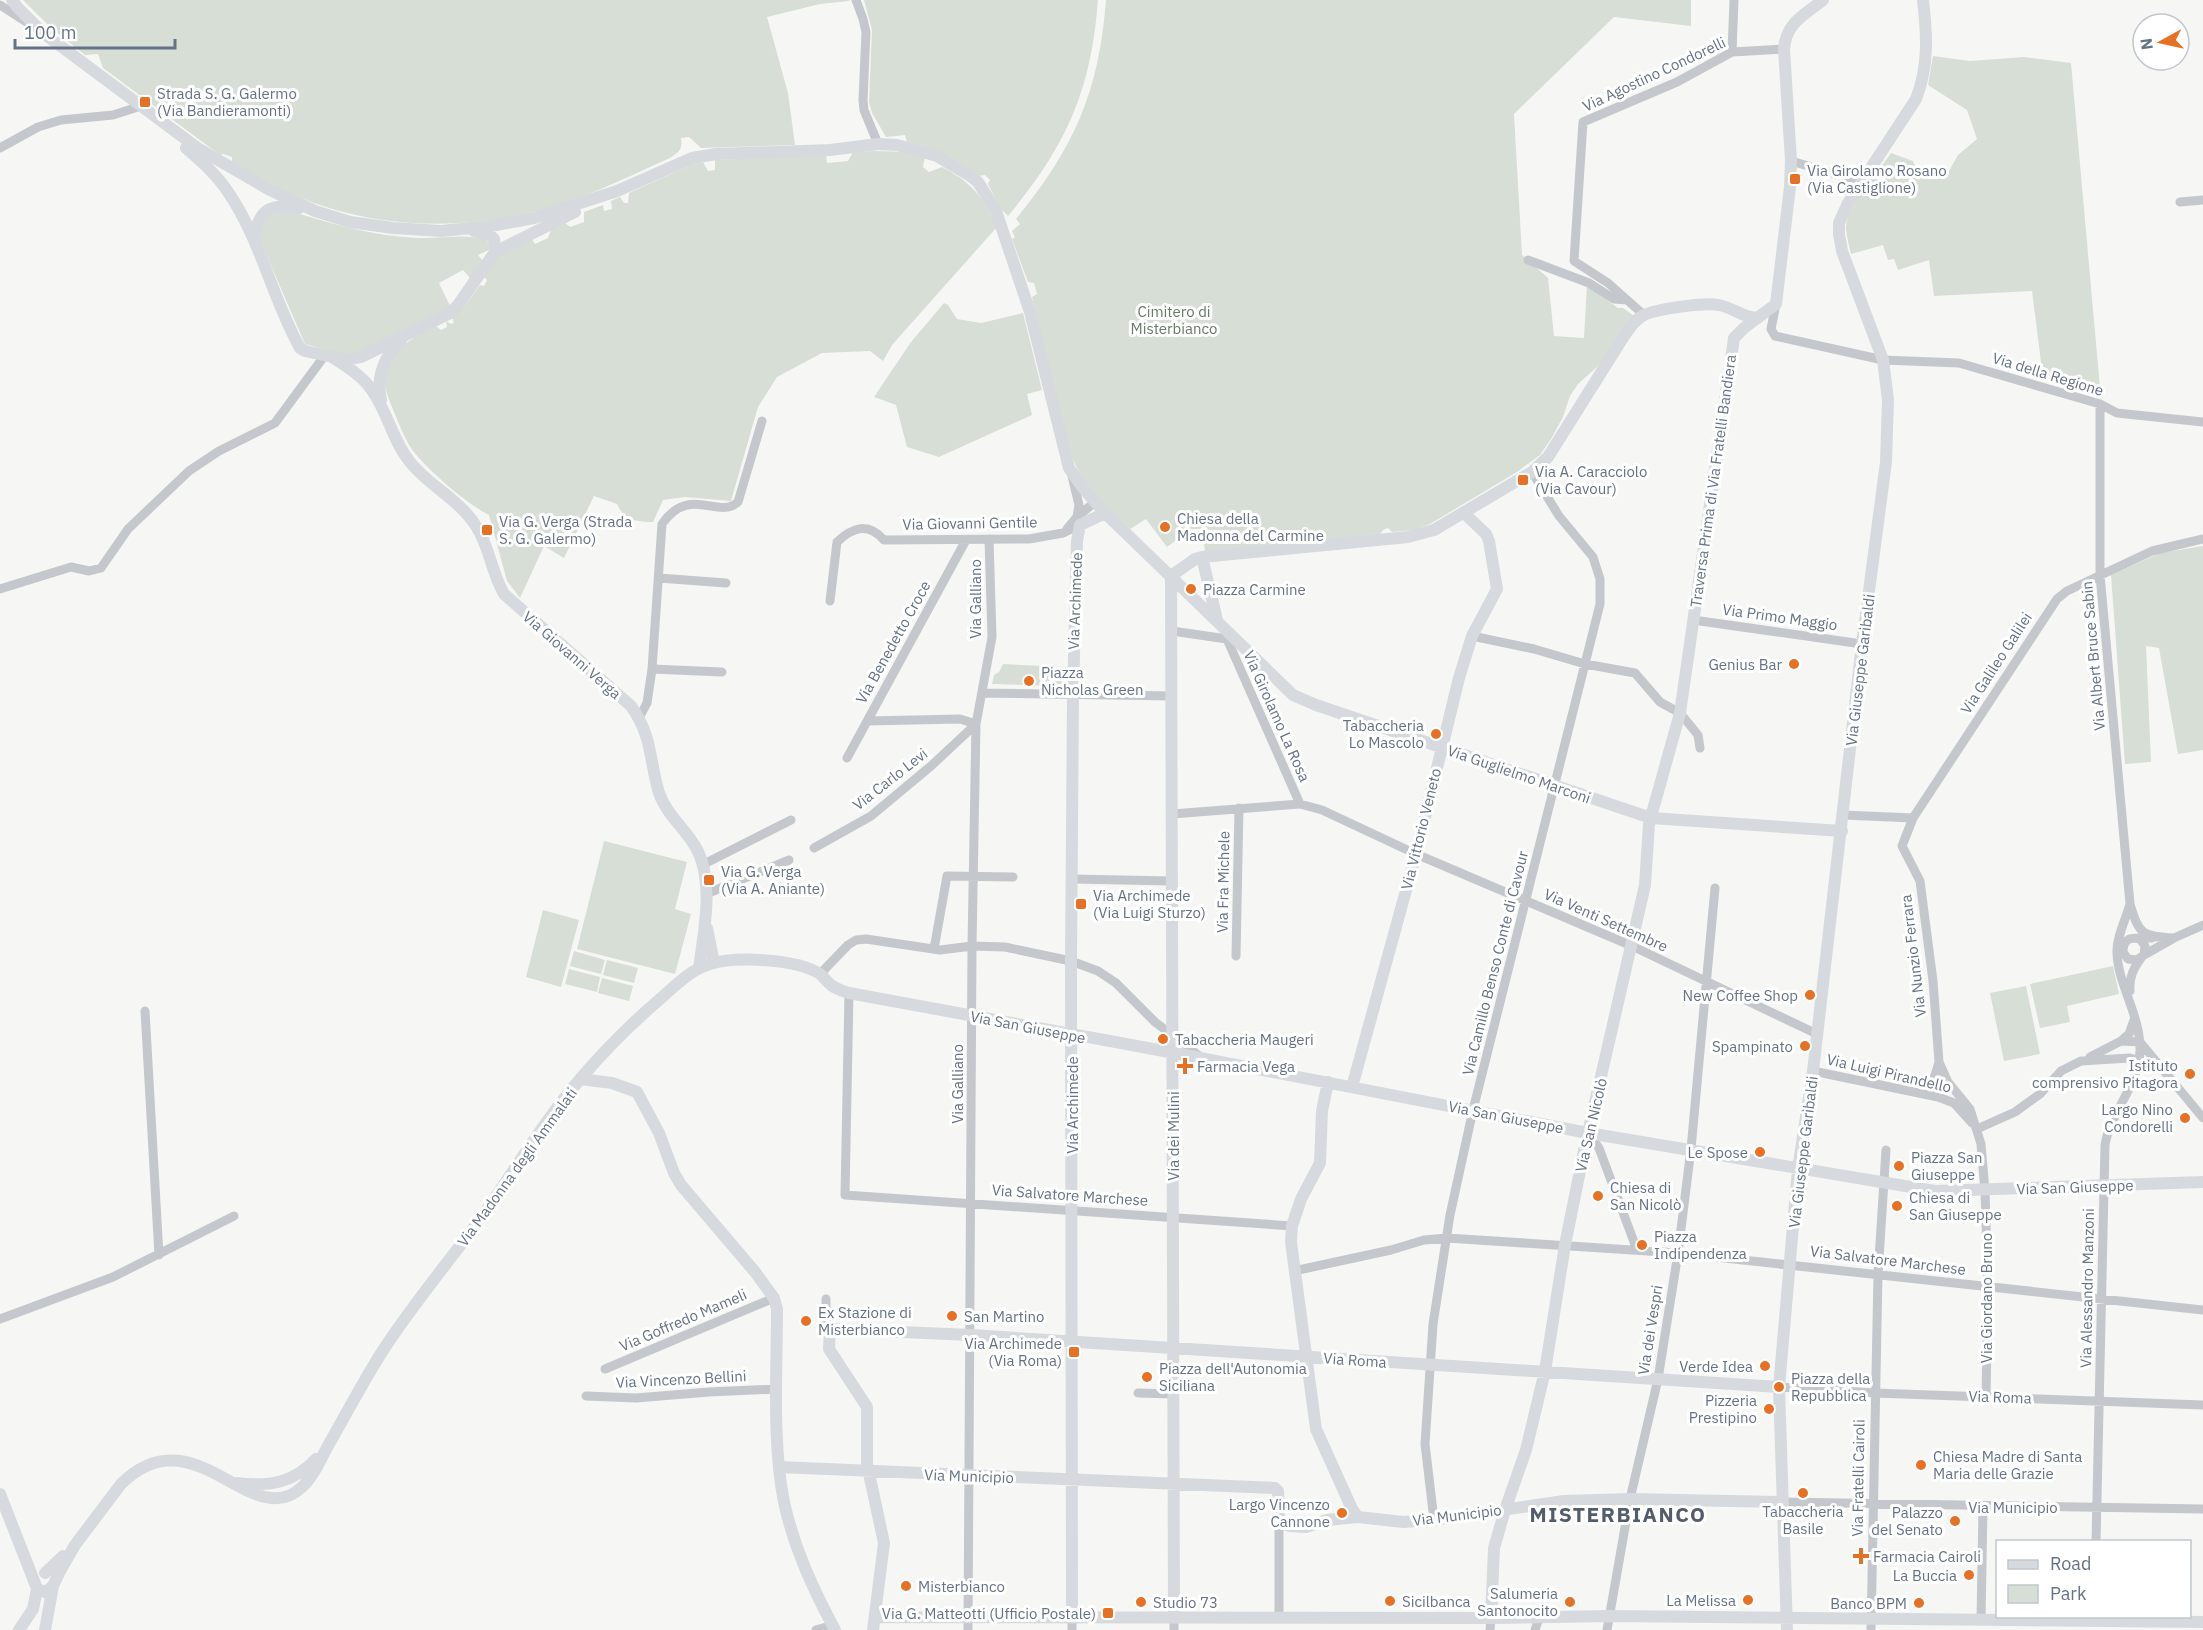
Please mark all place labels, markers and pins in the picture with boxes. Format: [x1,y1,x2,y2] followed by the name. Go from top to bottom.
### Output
[157,84,297,120] place label: Strada S. G. Galermo (Via Bandieramonti)
[138,95,152,109] marker: Strada S. G. Galermo (Via Bandieramonti)
[1807,161,1947,197] place label: Via Girolamo Rosano (Via Castiglione)
[1788,172,1802,186] marker: Via Girolamo Rosano (Via Castiglione)
[1535,462,1647,498] place label: Via A. Caracciolo (Via Cavour)
[1516,473,1530,487] marker: Via A. Caracciolo (Via Cavour)
[1177,509,1324,545] place label: Chiesa della Madonna del Carmine
[499,512,632,548] place label: Via G. Verga (Strada S. G. Galermo)
[1158,520,1172,534] marker: Chiesa della Madonna del Carmine
[480,523,494,537] marker: Via G. Verga (Strada S. G. Galermo)
[1203,580,1306,599] place label: Piazza Carmine
[1184,582,1198,596] marker: Piazza Carmine
[1708,655,1782,674] place label: Genius Bar
[1787,657,1801,671] marker: Genius Bar
[1041,663,1144,699] place label: Piazza Nicholas Green
[1022,674,1036,688] marker: Piazza Nicholas Green
[1343,716,1424,752] place label: Tabaccheria Lo Mascolo
[1429,727,1443,741] marker: Tabaccheria Lo Mascolo
[721,862,825,898] place label: Via G. Verga (Via A. Aniante)
[702,873,716,887] marker: Via G. Verga (Via A. Aniante)
[1093,886,1206,922] place label: Via Archimede (Via Luigi Sturzo)
[1074,897,1088,911] marker: Via Archimede (Via Luigi Sturzo)
[1683,986,1798,1005] place label: New Coffee Shop
[1803,988,1817,1002] marker: New Coffee Shop
[1175,1030,1314,1049] place label: Tabaccheria Maugeri
[1156,1032,1170,1046] marker: Tabaccheria Maugeri
[1712,1037,1793,1056] place label: Spampinato
[1798,1039,1812,1053] marker: Spampinato
[2032,1056,2178,1092] place label: Istituto comprensivo Pitagora
[1197,1057,1295,1076] place label: Farmacia Vega
[1178,1059,1192,1073] marker: Farmacia Vega
[2183,1067,2197,1081] marker: Istituto comprensivo Pitagora
[2101,1100,2173,1136] place label: Largo Nino Condorelli
[2178,1111,2192,1125] marker: Largo Nino Condorelli
[1688,1143,1748,1162] place label: Le Spose
[1753,1145,1767,1159] marker: Le Spose
[1911,1148,1983,1184] place label: Piazza San Giuseppe
[1892,1159,1906,1173] marker: Piazza San Giuseppe
[1610,1178,1681,1214] place label: Chiesa di San Nicolò
[1909,1188,2002,1224] place label: Chiesa di San Giuseppe
[1591,1189,1605,1203] marker: Chiesa di San Nicolò
[1890,1199,1904,1213] marker: Chiesa di San Giuseppe
[1654,1227,1747,1263] place label: Piazza Indipendenza
[1635,1238,1649,1252] marker: Piazza Indipendenza
[818,1303,912,1339] place label: Ex Stazione di Misterbianco
[964,1307,1044,1326] place label: San Martino
[945,1309,959,1323] marker: San Martino
[799,1314,813,1328] marker: Ex Stazione di Misterbianco
[964,1334,1062,1370] place label: Via Archimede (Via Roma)
[1067,1345,1081,1359] marker: Via Archimede (Via Roma)
[1679,1357,1753,1376] place label: Verde Idea
[1159,1359,1307,1395] place label: Piazza dell'Autonomia Siciliana
[1758,1359,1772,1373] marker: Verde Idea
[1791,1369,1870,1405] place label: Piazza della Repubblica
[1140,1370,1154,1384] marker: Piazza dell'Autonomia Siciliana
[1772,1380,1786,1394] marker: Piazza della Repubblica
[1689,1391,1757,1427] place label: Pizzeria Prestipino
[1762,1402,1776,1416] marker: Pizzeria Prestipino
[1933,1447,2082,1483] place label: Chiesa Madre di Santa Maria delle Grazie
[1914,1458,1928,1472] marker: Chiesa Madre di Santa Maria delle Grazie
[1796,1486,1810,1500] marker: Tabaccheria Basile
[1229,1495,1330,1531] place label: Largo Vincenzo Cannone
[1762,1502,1844,1538] place label: Tabaccheria Basile
[1871,1503,1943,1539] place label: Palazzo del Senato
[1335,1506,1349,1520] marker: Largo Vincenzo Cannone
[1948,1514,1962,1528] marker: Palazzo del Senato
[1873,1547,1981,1566] place label: Farmacia Cairoli
[1854,1549,1868,1563] marker: Farmacia Cairoli
[1893,1566,1957,1585] place label: La Buccia
[1962,1568,1976,1582] marker: La Buccia
[918,1577,1005,1596] place label: Misterbianco
[899,1579,913,1593] marker: Misterbianco
[1477,1584,1558,1620] place label: Salumeria Santonocito
[1666,1591,1736,1610] place label: La Melissa
[1402,1592,1471,1611] place label: Sicilbanca
[1153,1593,1218,1612] place label: Studio 73
[1741,1593,1755,1607] marker: La Melissa
[1383,1594,1397,1608] marker: Sicilbanca
[1830,1594,1907,1613] place label: Banco BPM
[1134,1595,1148,1609] marker: Studio 73
[1563,1595,1577,1609] marker: Salumeria Santonocito
[1912,1596,1926,1610] marker: Banco BPM
[882,1604,1096,1623] place label: Via G. Matteotti (Ufficio Postale)
[1101,1606,1115,1620] marker: Via G. Matteotti (Ufficio Postale)

